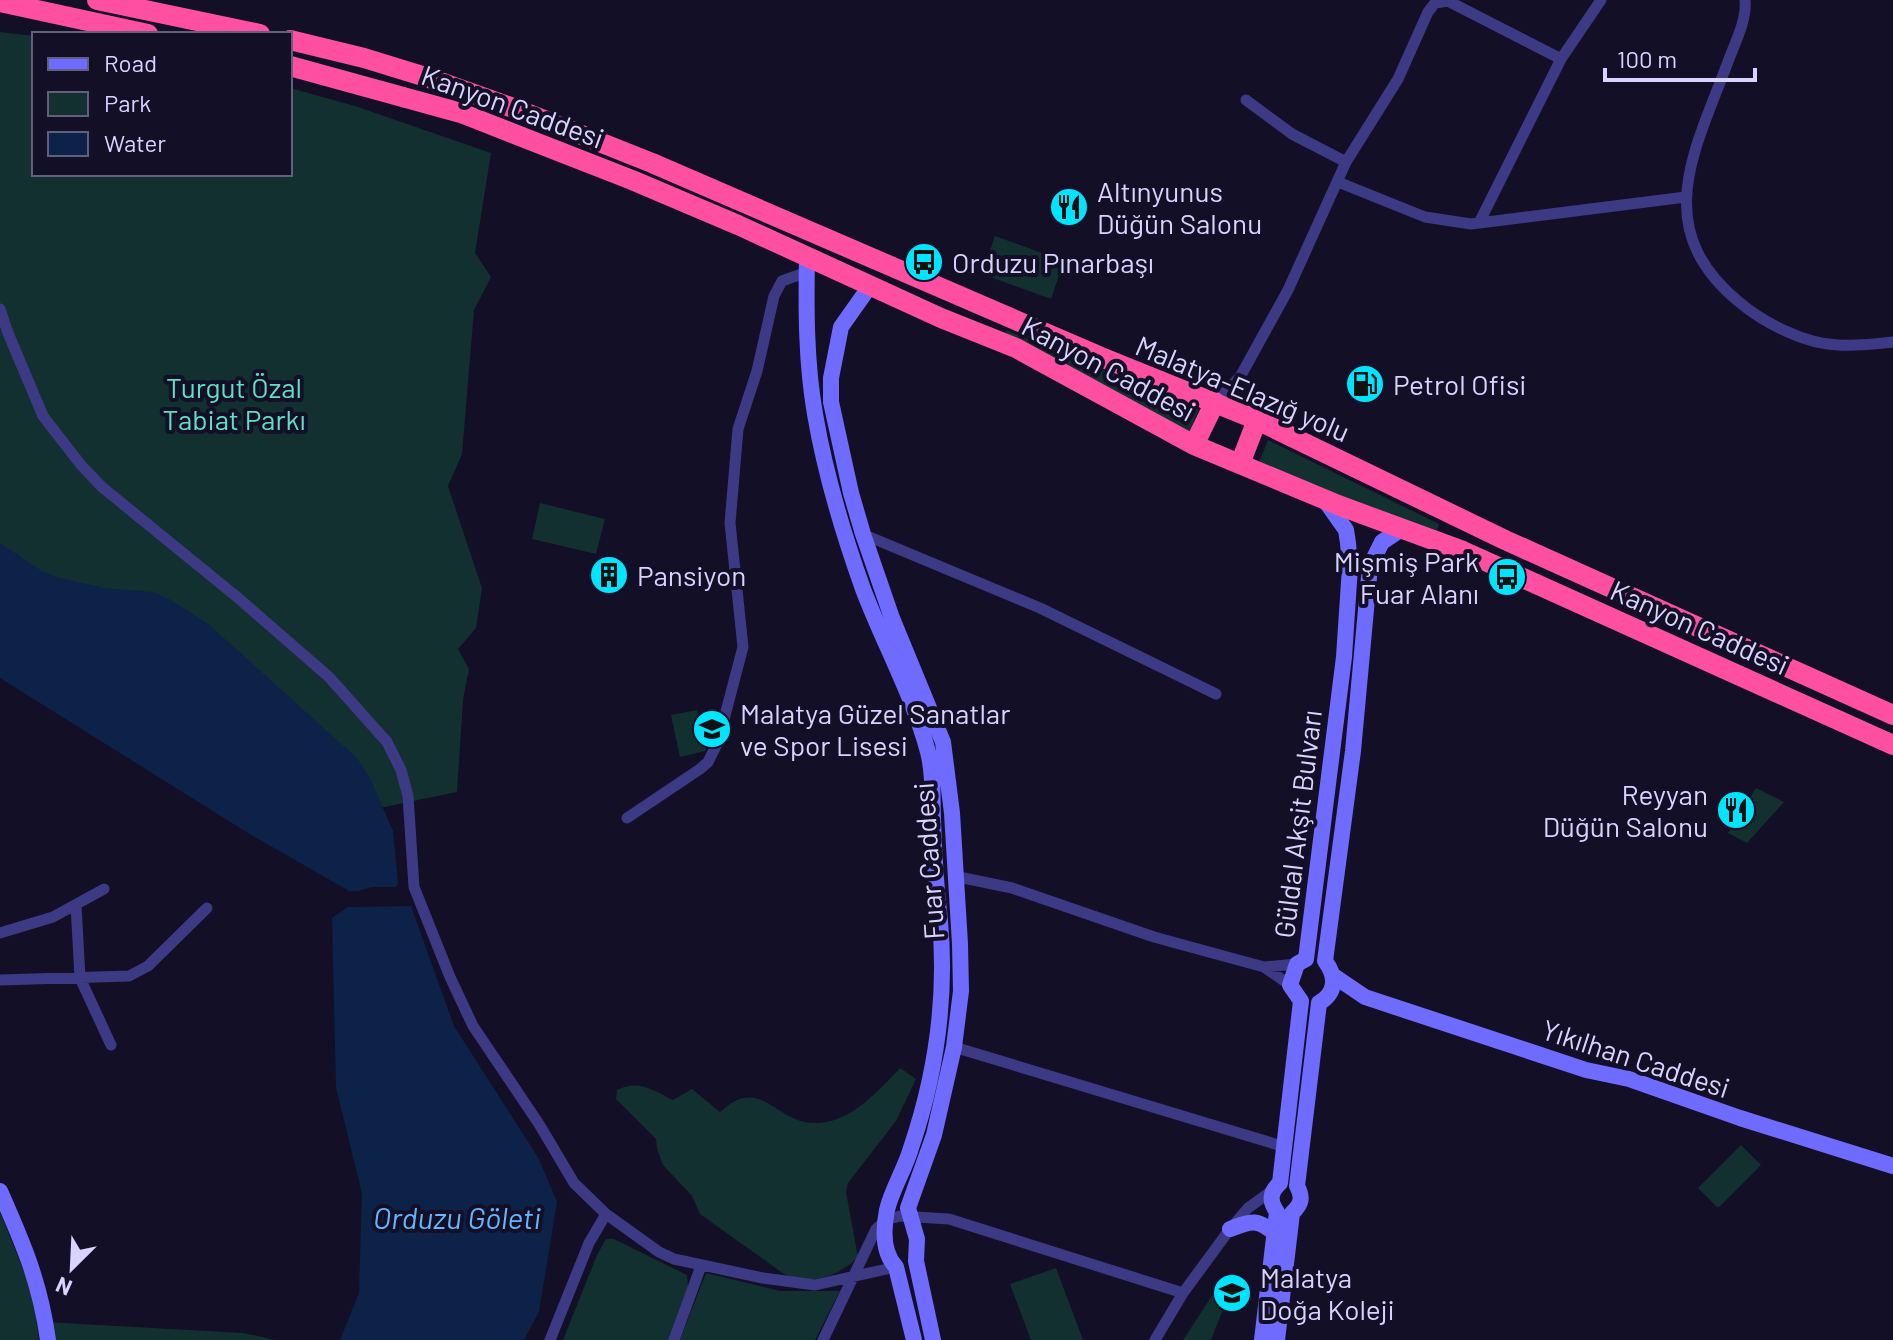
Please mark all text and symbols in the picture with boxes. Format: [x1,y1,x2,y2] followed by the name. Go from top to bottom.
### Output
[32,32,292,176] legend
[1605,32,1755,82] scale bar
[1617,44,1677,73] text: 100 m
[104,48,157,77] text: Road
[417,57,609,155] street label: Kanyon Caddesi
[104,88,151,117] text: Park
[104,128,166,157] text: Water
[1097,174,1262,240] place label: Altınyunus Düğün Salonu
[1048,186,1090,228] restaurant icon: Altınyunus Düğün Salonu
[903,241,945,283] bus stop icon: Orduzu Pınarbaşı
[952,245,1154,279] place label: Orduzu Pınarbaşı
[1016,308,1202,428] street label: Kanyon Caddesi
[1131,328,1355,448] street label: Malatya-Elazığ yolu
[1344,363,1386,405] fuel station icon: Petrol Ofisi
[1393,367,1527,401] place label: Petrol Ofisi
[162,370,306,436] park label: Turgut Özal Tabiat Parkı
[1334,544,1479,610] place label: Mişmiş Park Fuar Alanı
[588,554,630,596] building icon: Pansiyon
[1486,556,1528,598] bus stop icon: Mişmiş Park Fuar Alanı
[637,558,746,592] place label: Pansiyon
[1606,573,1794,681] street label: Kanyon Caddesi
[740,696,1010,762] place label: Malatya Güzel Sanatlar ve Spor Lisesi
[691,708,733,750] school or university icon: Malatya Güzel Sanatlar ve Spor Lisesi
[1266,708,1328,940] street label: Güldal Akşit Bulvarı
[1543,777,1708,843] place label: Reyyan Düğün Salonu
[906,781,950,941] street label: Fuar Caddesi
[1715,789,1757,831] restaurant icon: Reyyan Düğün Salonu
[1538,1012,1734,1104] street label: Yıkılhan Caddesi
[373,1199,541,1235] water label: Orduzu Göleti
[32,1228,112,1308] north arrow
[1260,1260,1395,1326] place label: Malatya Doğa Koleji
[51,1272,75,1302] text: N
[1211,1272,1253,1314] school or university icon: Malatya Doğa Koleji

